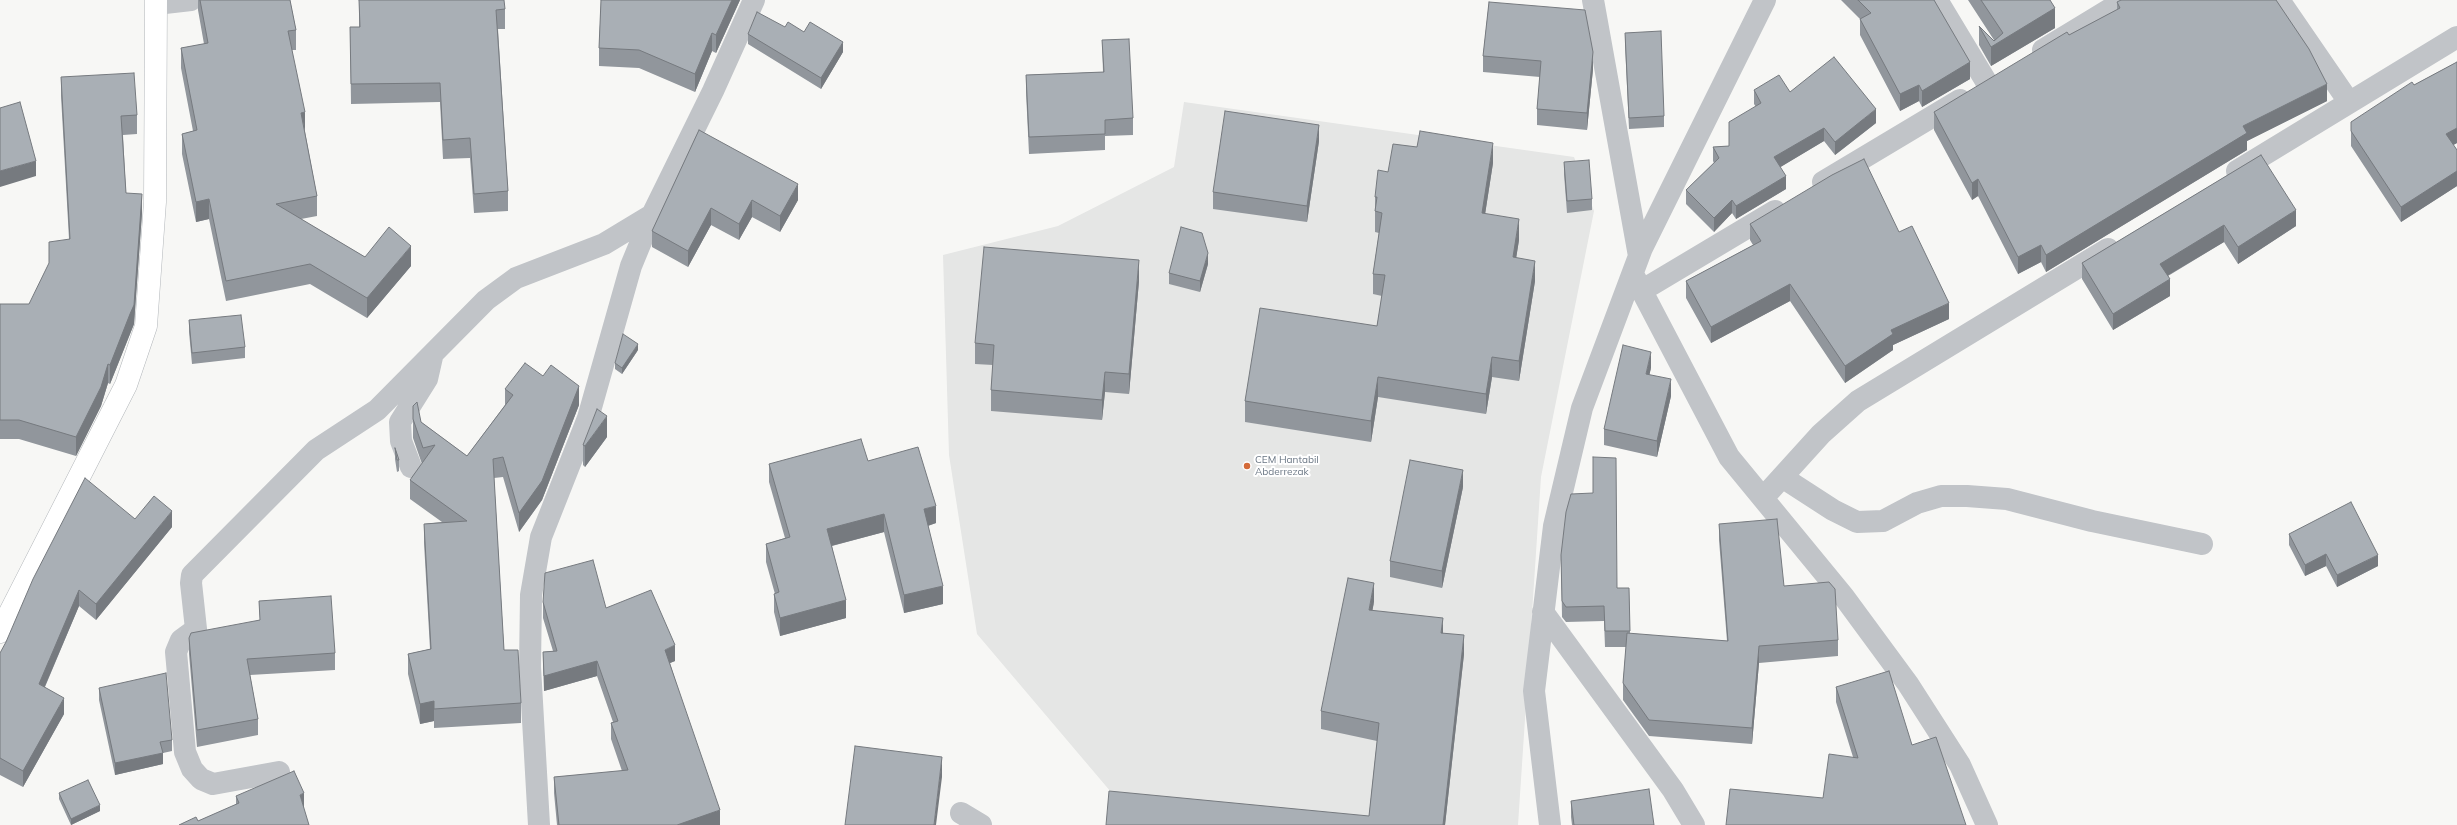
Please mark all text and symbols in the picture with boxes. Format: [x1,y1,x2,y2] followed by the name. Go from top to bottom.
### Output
[1255,454,1319,478] place label: CEM Hantabil Abderrezak
[1242,461,1252,471] marker: CEM Hantabil Abderrezak

